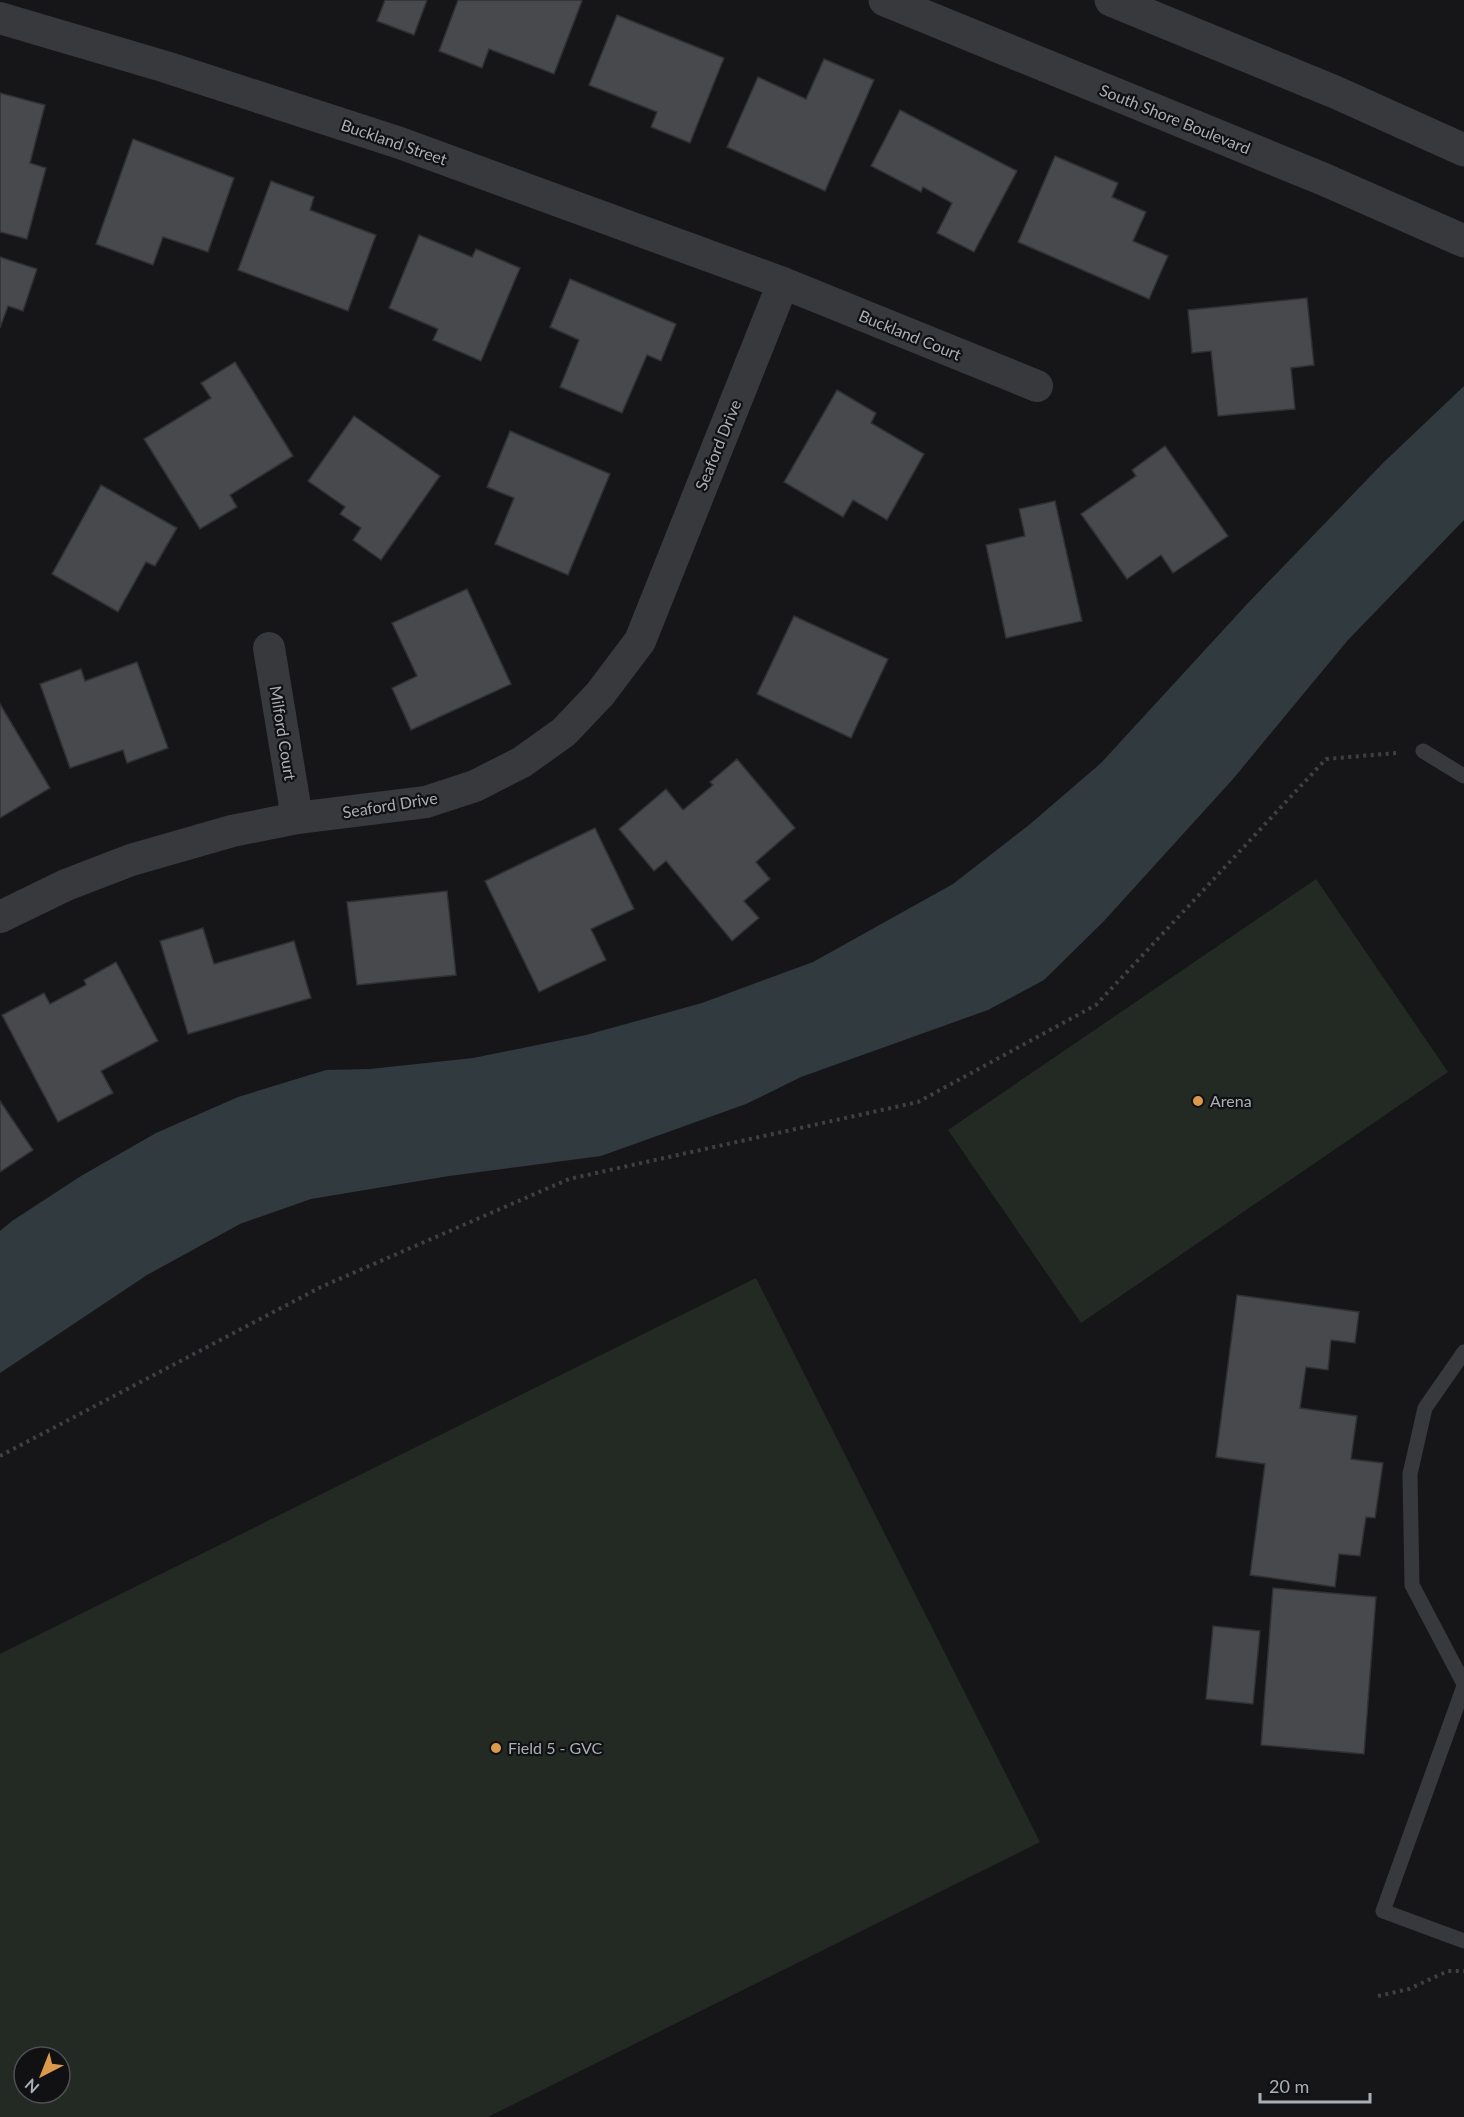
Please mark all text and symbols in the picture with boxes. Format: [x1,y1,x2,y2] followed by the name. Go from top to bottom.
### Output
[1097,80,1253,157] street label: South Shore Boulevard
[339,115,450,169] street label: Buckland Street
[856,305,964,364] street label: Buckland Court
[691,397,744,493] street label: Seaford Drive
[267,684,300,782] street label: Milford Court
[341,788,439,821] street label: Seaford Drive
[1210,1091,1252,1110] place label: Arena
[1191,1094,1205,1108] marker: Arena
[508,1738,603,1757] place label: Field 5 - GVC
[489,1741,503,1755] marker: Field 5 - GVC
[12,2045,72,2105] north arrow
[1260,2066,1370,2104] scale bar
[21,2075,43,2098] text: N
[1269,2075,1309,2097] text: 20 m

